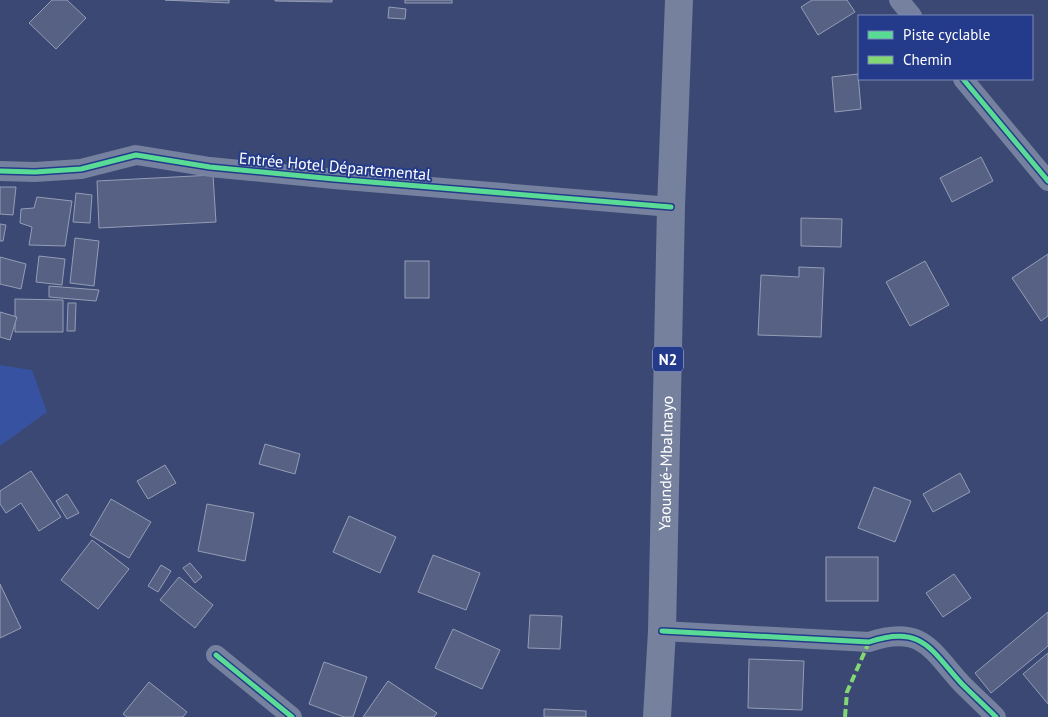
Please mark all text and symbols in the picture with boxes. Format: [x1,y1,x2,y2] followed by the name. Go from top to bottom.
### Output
[858,15,1033,80] legend
[903,25,990,44] text: Piste cyclable
[903,50,952,69] text: Chemin
[238,148,432,184] street label: Entrée Hotel Départemental
[653,346,683,372] road number: N2
[654,396,677,531] street label: Yaoundé-Mbalmayo

